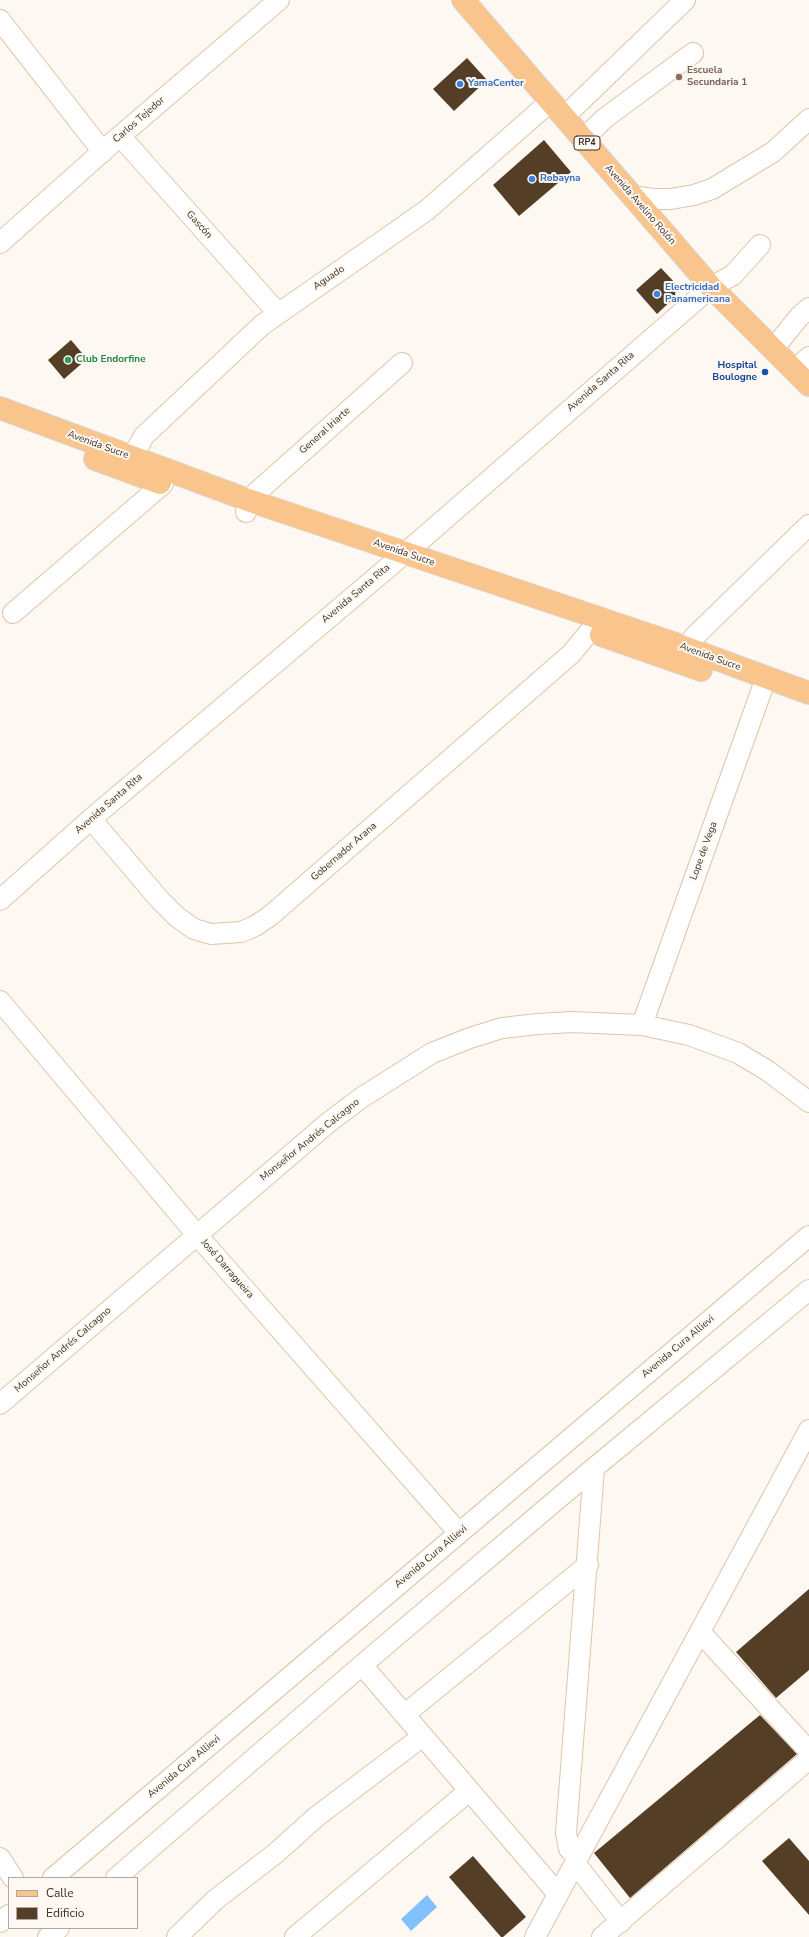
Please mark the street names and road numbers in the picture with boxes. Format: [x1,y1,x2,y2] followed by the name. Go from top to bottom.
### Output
[111,94,167,146] street label: Carlos Tejedor
[574,136,600,150] road number: RP4
[602,163,678,247] street label: Avenida Avelino Rolón
[183,209,215,241] street label: Gascón
[311,263,347,293] street label: Aguado
[565,349,637,415] street label: Avenida Santa Rita
[297,405,353,457] street label: General Iriarte
[66,428,130,462] street label: Avenida Sucre
[372,537,436,569] street label: Avenida Sucre
[319,562,393,626] street label: Avenida Santa Rita
[678,640,742,674] street label: Avenida Sucre
[73,771,145,837] street label: Avenida Santa Rita
[309,820,379,884] street label: Gobernador Arana
[688,820,720,882] street label: Lope de Vega
[258,1096,362,1184] street label: Monseñor Andrés Calcagno
[198,1237,256,1301] street label: José Darragueira
[12,1305,114,1395] street label: Monseñor Andrés Calcagno
[639,1313,717,1381] street label: Avenida Cura Allievi
[392,1523,470,1591] street label: Avenida Cura Allievi
[145,1733,223,1801] street label: Avenida Cura Allievi

